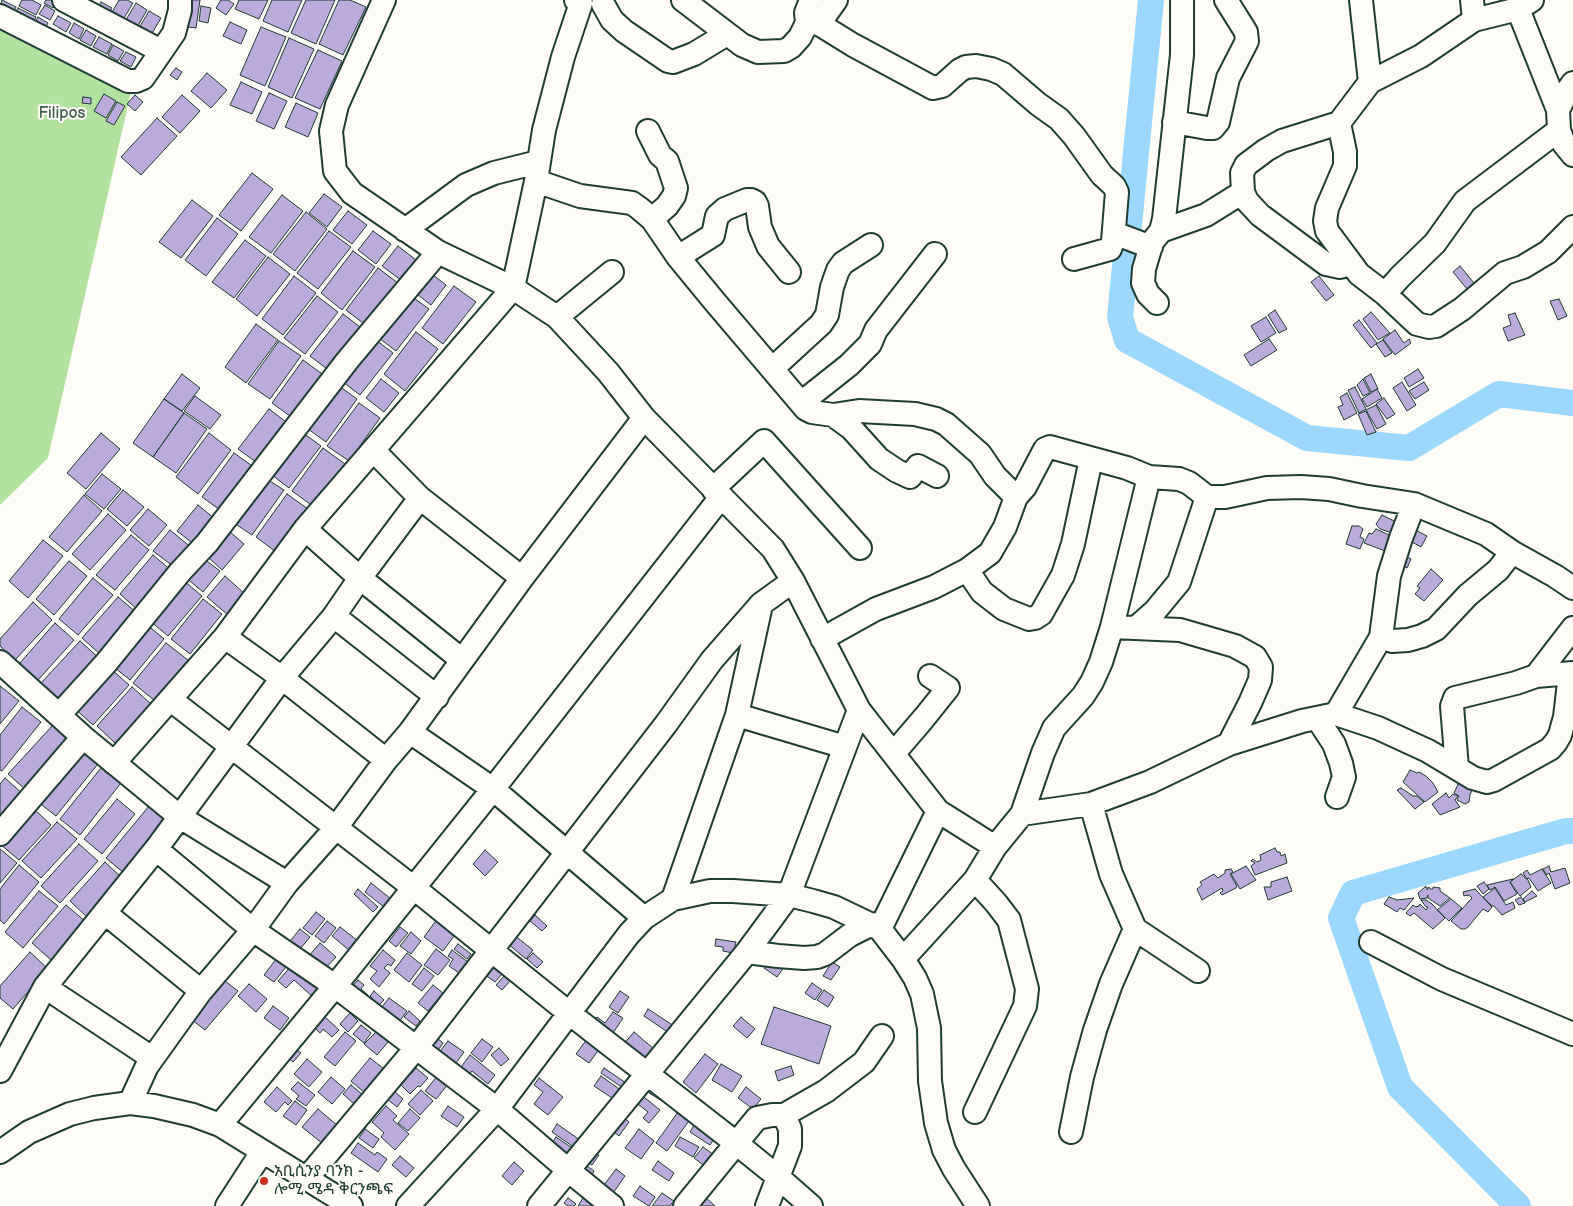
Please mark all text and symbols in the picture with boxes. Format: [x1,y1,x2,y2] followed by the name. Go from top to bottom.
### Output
[39,104,85,124] park label: Filipos
[274,1162,393,1200] place label: አቢሲንያ ባንክ - ሎሚ ሜዳ ቅርንጫፍ
[258,1175,270,1187] marker: አቢሲንያ ባንክ - ሎሚ ሜዳ ቅርንጫፍ

